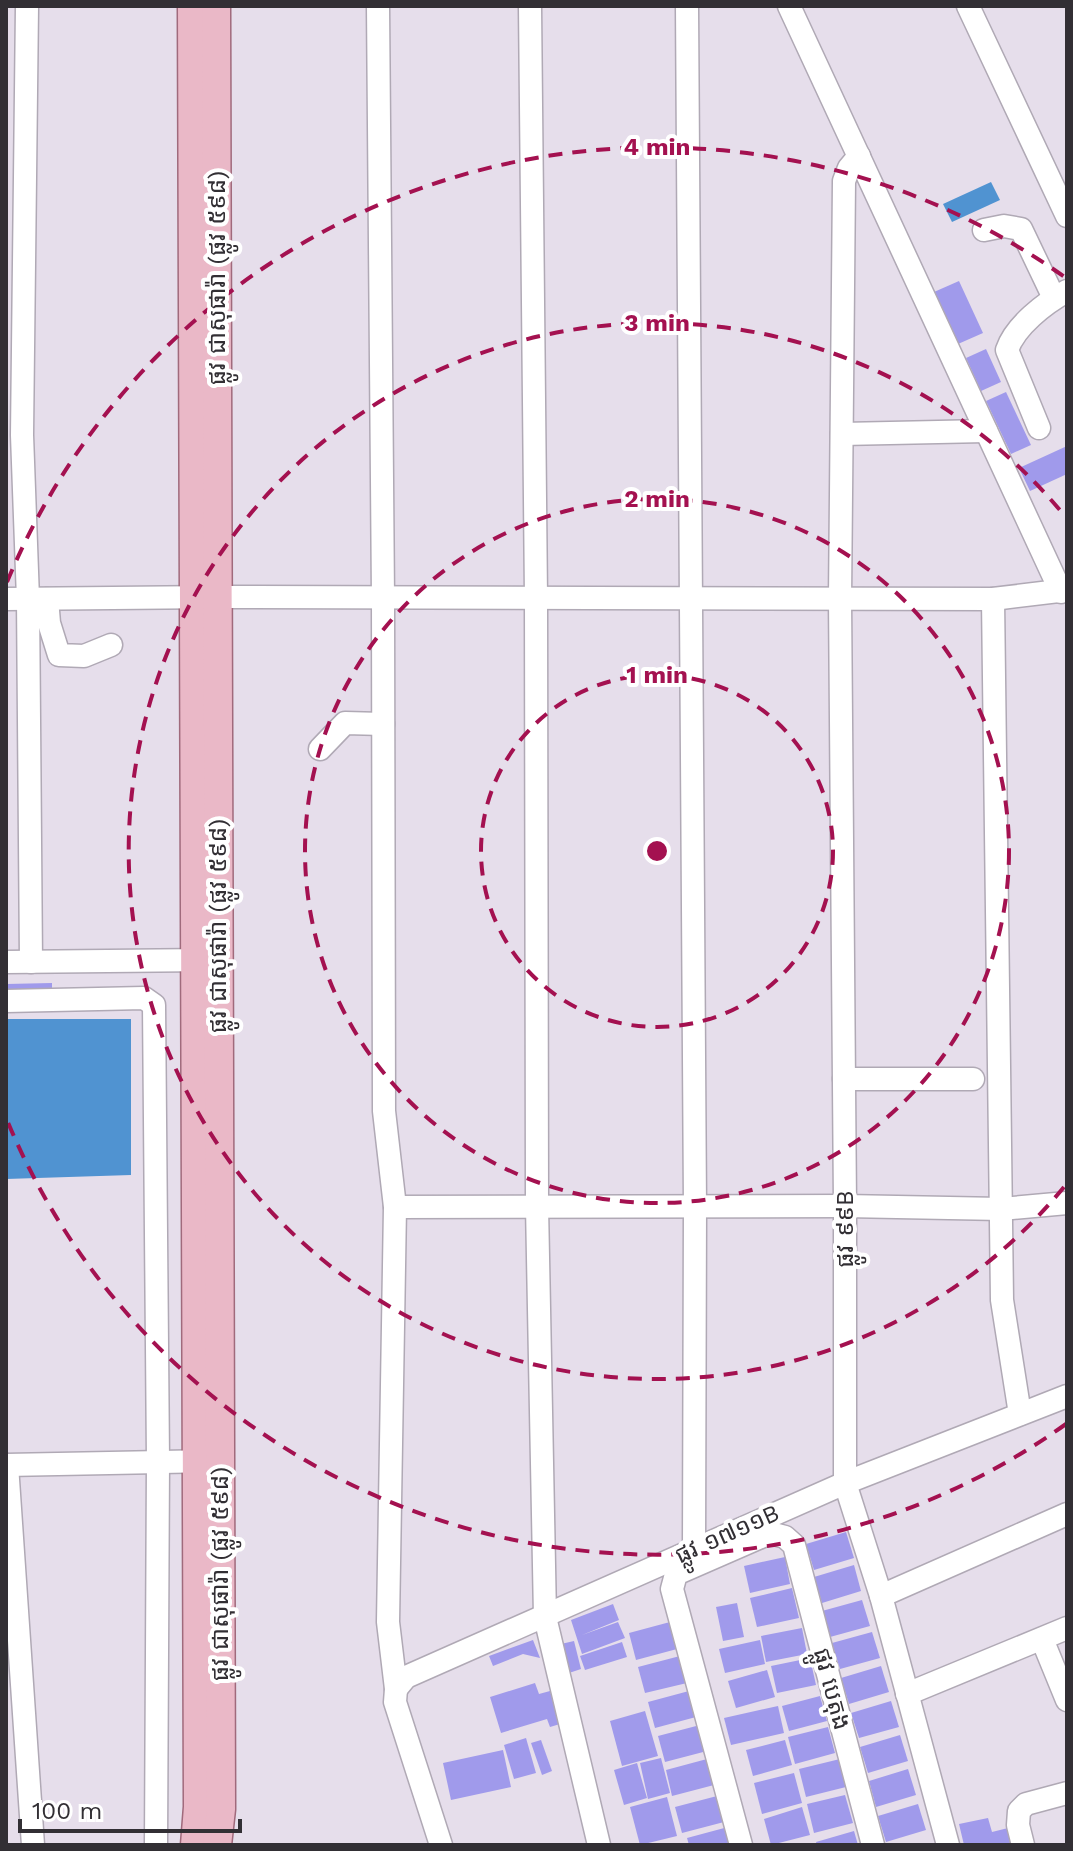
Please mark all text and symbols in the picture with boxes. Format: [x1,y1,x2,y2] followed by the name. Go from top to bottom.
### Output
[624,133,690,161] text: 4 min
[203,171,239,385] street label: ផ្លូវ ជាសុផារ៉ា (ផ្លូវ ៥៩៨)
[624,309,690,337] text: 3 min
[624,485,690,513] text: 2 min
[626,661,688,689] text: 1 min
[204,819,240,1033] street label: ផ្លូវ ជាសុផារ៉ា (ផ្លូវ ៥៩៨)
[643,837,671,865] centre of rings
[831,1190,867,1268] street label: ផ្លូវ ៩៩B
[206,1467,242,1681] street label: ផ្លូវ ជាសុផារ៉ា (ផ្លូវ ៥៩៨)
[670,1499,787,1577] street label: ផ្លូវ ១៧១១B
[800,1645,856,1735] street label: ផ្លូវ បេតុង
[20,1783,240,1833] scale bar
[32,1797,102,1825] text: 100 m

